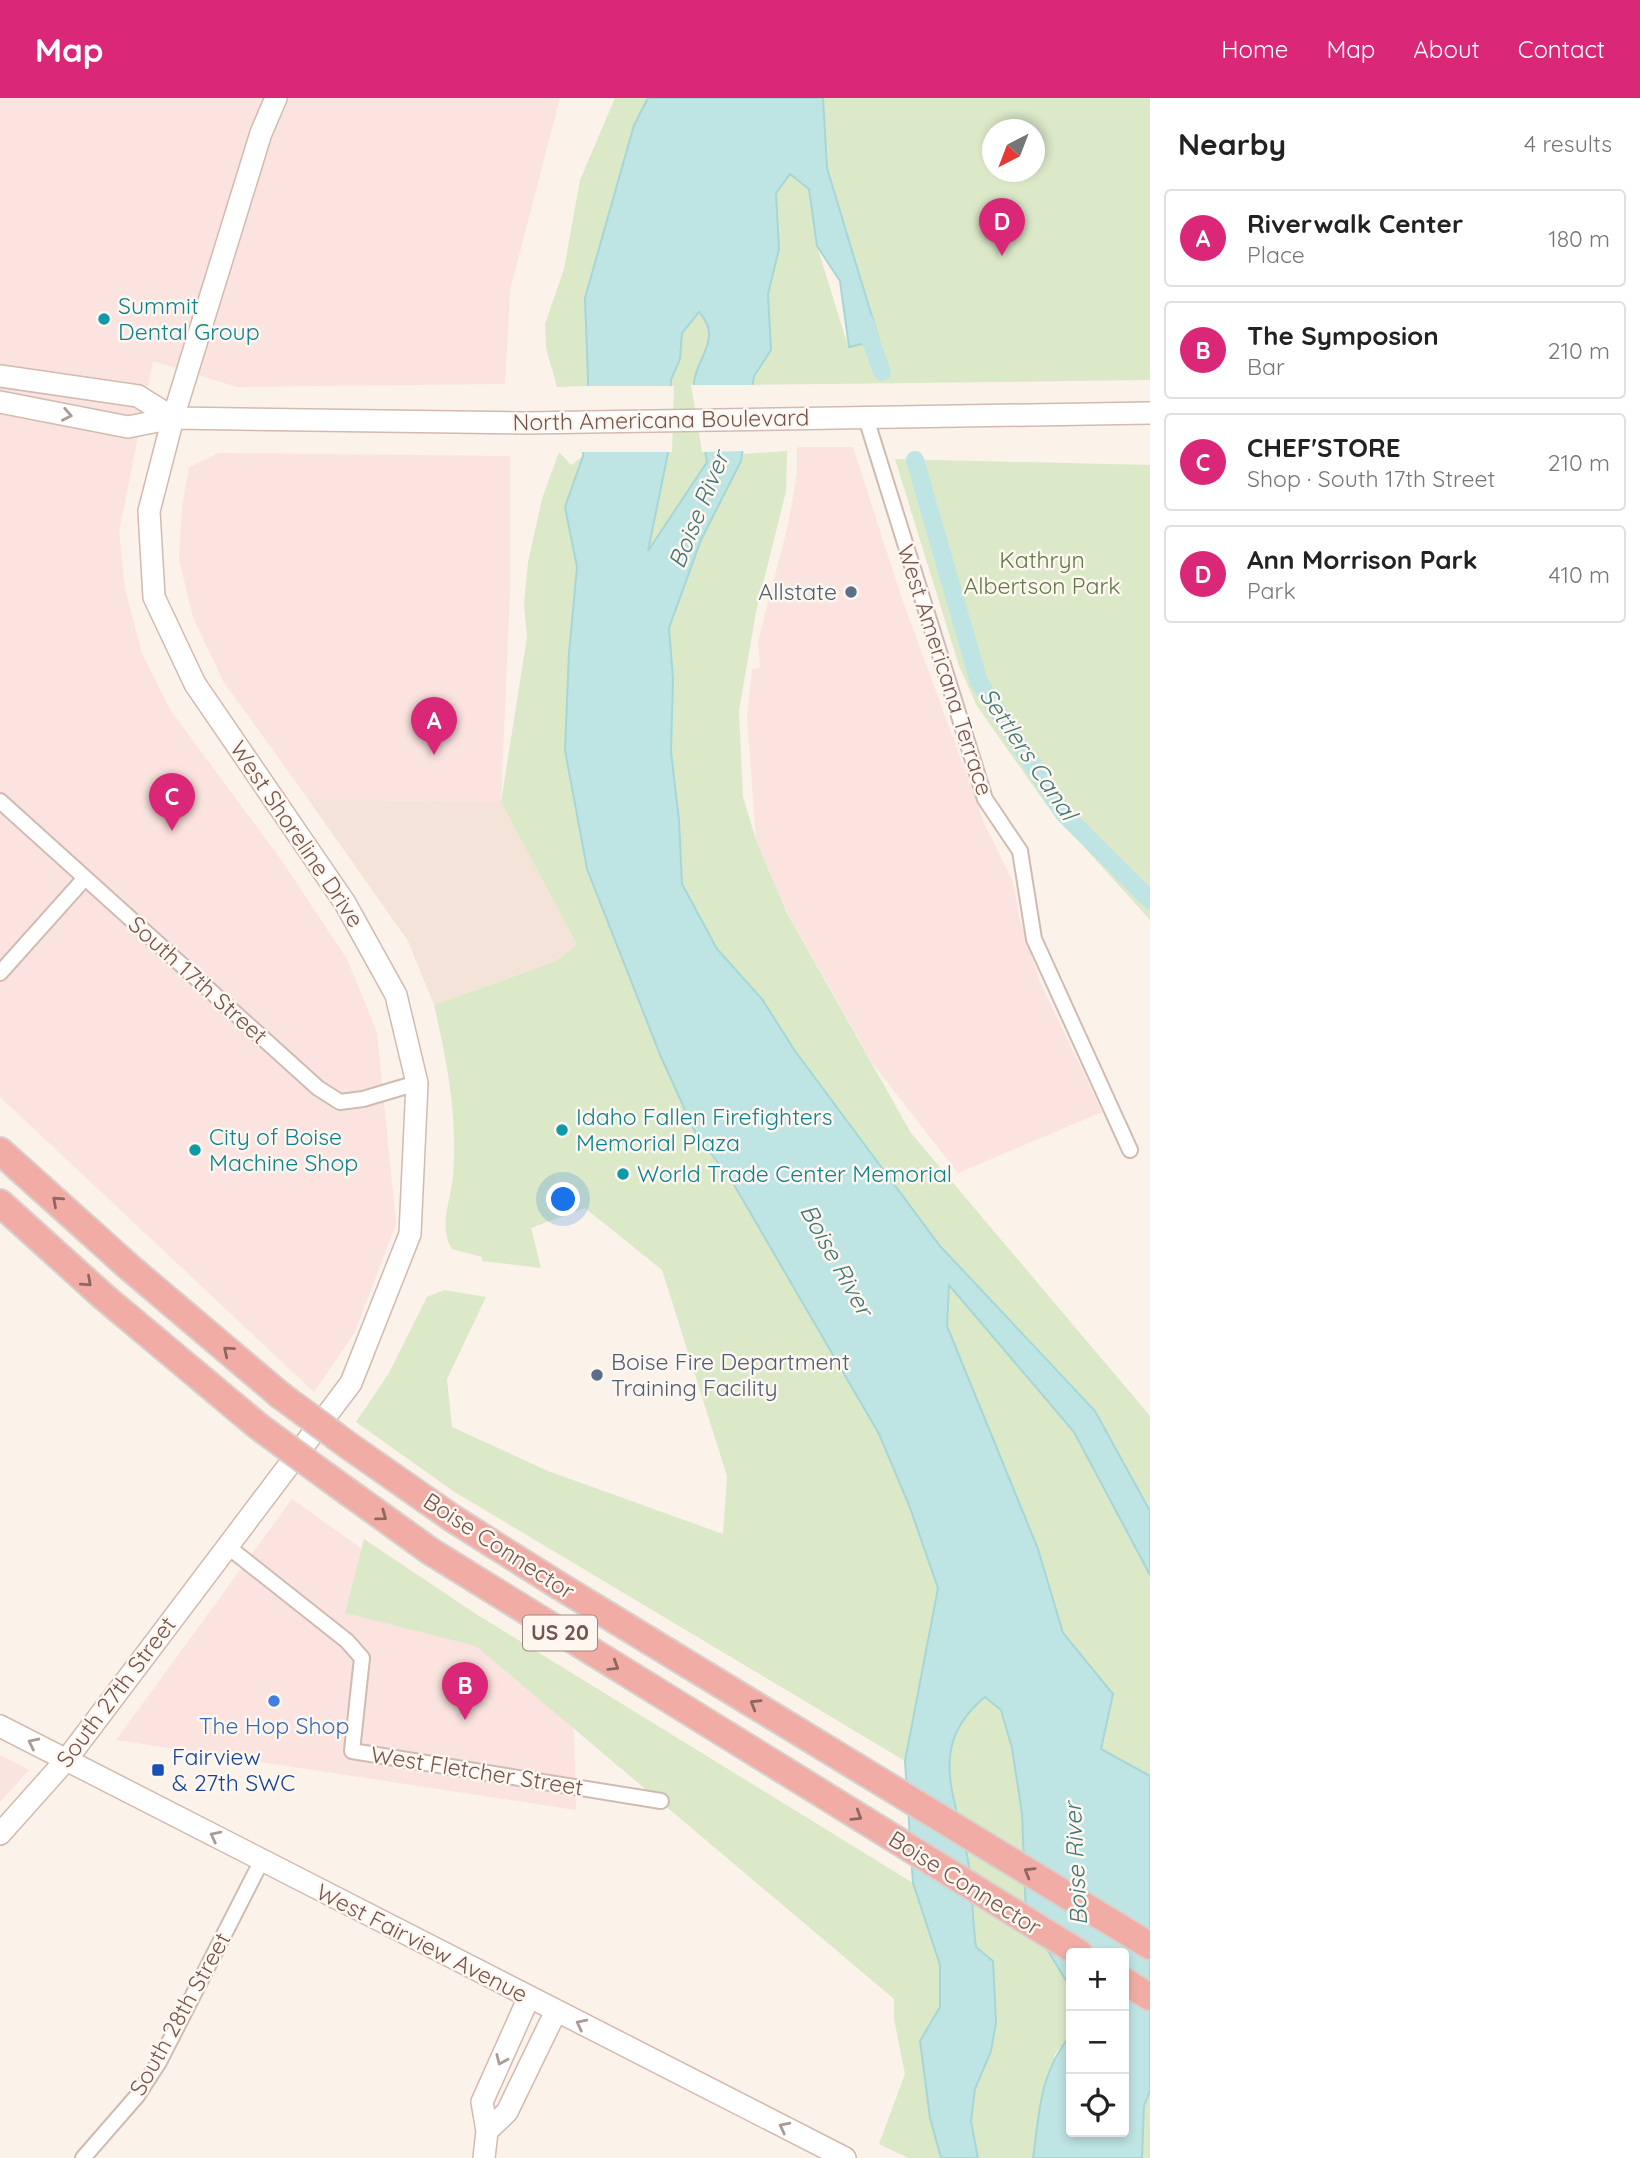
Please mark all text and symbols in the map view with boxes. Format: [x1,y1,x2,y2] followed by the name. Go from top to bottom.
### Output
[35,29,103,70] text: Map
[1221,34,1288,64] text: Home
[1326,34,1375,64] text: Map
[1413,34,1480,64] text: About
[1518,34,1605,64] text: Contact
[982,119,1045,182] north arrow
[1178,125,1286,163] text: Nearby
[1524,129,1612,158] text: 4 results
[979,198,1025,256] pin: D
[1247,207,1463,240] text: Riverwalk Center
[1196,224,1210,253] text: A
[1548,224,1610,253] text: 180 m
[1247,240,1305,269] text: Place
[118,291,260,346] place label: Summit Dental Group
[96,311,112,327] marker: Summit Dental Group
[1247,319,1439,352] text: The Symposion
[1195,336,1211,365] text: B
[1548,336,1610,365] text: 210 m
[1247,352,1285,381] text: Bar
[512,402,810,437] street label: North Americana Boulevard
[61,407,73,422] one-way arrow
[1247,431,1401,464] text: CHEF'STORE
[661,444,736,572] water label: Boise River
[1196,448,1210,477] text: C
[1548,448,1610,477] text: 210 m
[1247,464,1495,493] text: Shop · South 17th Street
[891,541,1000,799] street label: West Americana Terrace
[1247,543,1478,576] text: Ann Morrison Park
[963,545,1121,600] park label: Kathryn Albertson Park
[1195,560,1211,589] text: D
[1549,560,1610,589] text: 410 m
[1247,576,1296,605] text: Park
[758,577,837,606] place label: Allstate
[843,584,859,600] marker: Allstate
[974,681,1086,827] water label: Settlers Canal
[411,697,457,755] pin: A
[224,735,371,933] street label: West Shoreline Drive
[149,773,195,831] pin: C
[123,910,274,1050] street label: South 17th Street
[576,1102,832,1157] place label: Idaho Fallen Firefighters Memorial Plaza
[209,1122,358,1177] place label: City of Boise Machine Shop
[554,1122,570,1138] marker: Idaho Fallen Firefighters Memorial Plaza
[187,1142,203,1158] marker: City of Boise Machine Shop
[637,1159,952,1188] place label: World Trade Center Memorial
[615,1166,631,1182] marker: World Trade Center Memorial
[546,1182,580,1216] your location
[52,1197,65,1210] one-way arrow
[794,1198,881,1323] water label: Boise River
[79,1273,92,1286] one-way arrow
[223,1347,235,1360] one-way arrow
[611,1347,850,1402] place label: Boise Fire Department Training Facility
[589,1367,605,1383] marker: Boise Fire Department Training Facility
[418,1486,581,1605] street label: Boise Connector
[374,1508,387,1520] one-way arrow
[50,1610,182,1773] street label: South 27th Street
[523,1616,597,1650] road number: US 20
[606,1658,619,1671] one-way arrow
[442,1662,488,1720] pin: B
[266,1693,282,1709] marker: The Hop Shop
[749,1700,762,1713] one-way arrow
[199,1711,349,1740] place label: The Hop Shop
[28,1737,40,1751] one-way arrow
[369,1739,585,1802] street label: West Fletcher Street
[172,1742,295,1797] place label: Fairview & 27th SWC
[150,1762,166,1778] marker: Fairview & 27th SWC
[1057,1799,1093,1926] water label: Boise River
[850,1808,863,1821] one-way arrow
[884,1824,1047,1941] street label: Boise Connector
[210,1831,222,1845] one-way arrow
[1024,1867,1037,1880] one-way arrow
[312,1877,533,2008] street label: West Fairview Avenue
[123,1927,237,2100] street label: South 28th Street
[1066,1948,1129,2137] map controls
[1066,1948,1129,2011] button: +
[1066,2011,1129,2074] button: −
[576,2019,588,2033] one-way arrow
[495,2053,509,2065] one-way arrow
[1066,2074,1129,2137] button: locate
[779,2122,791,2136] one-way arrow

